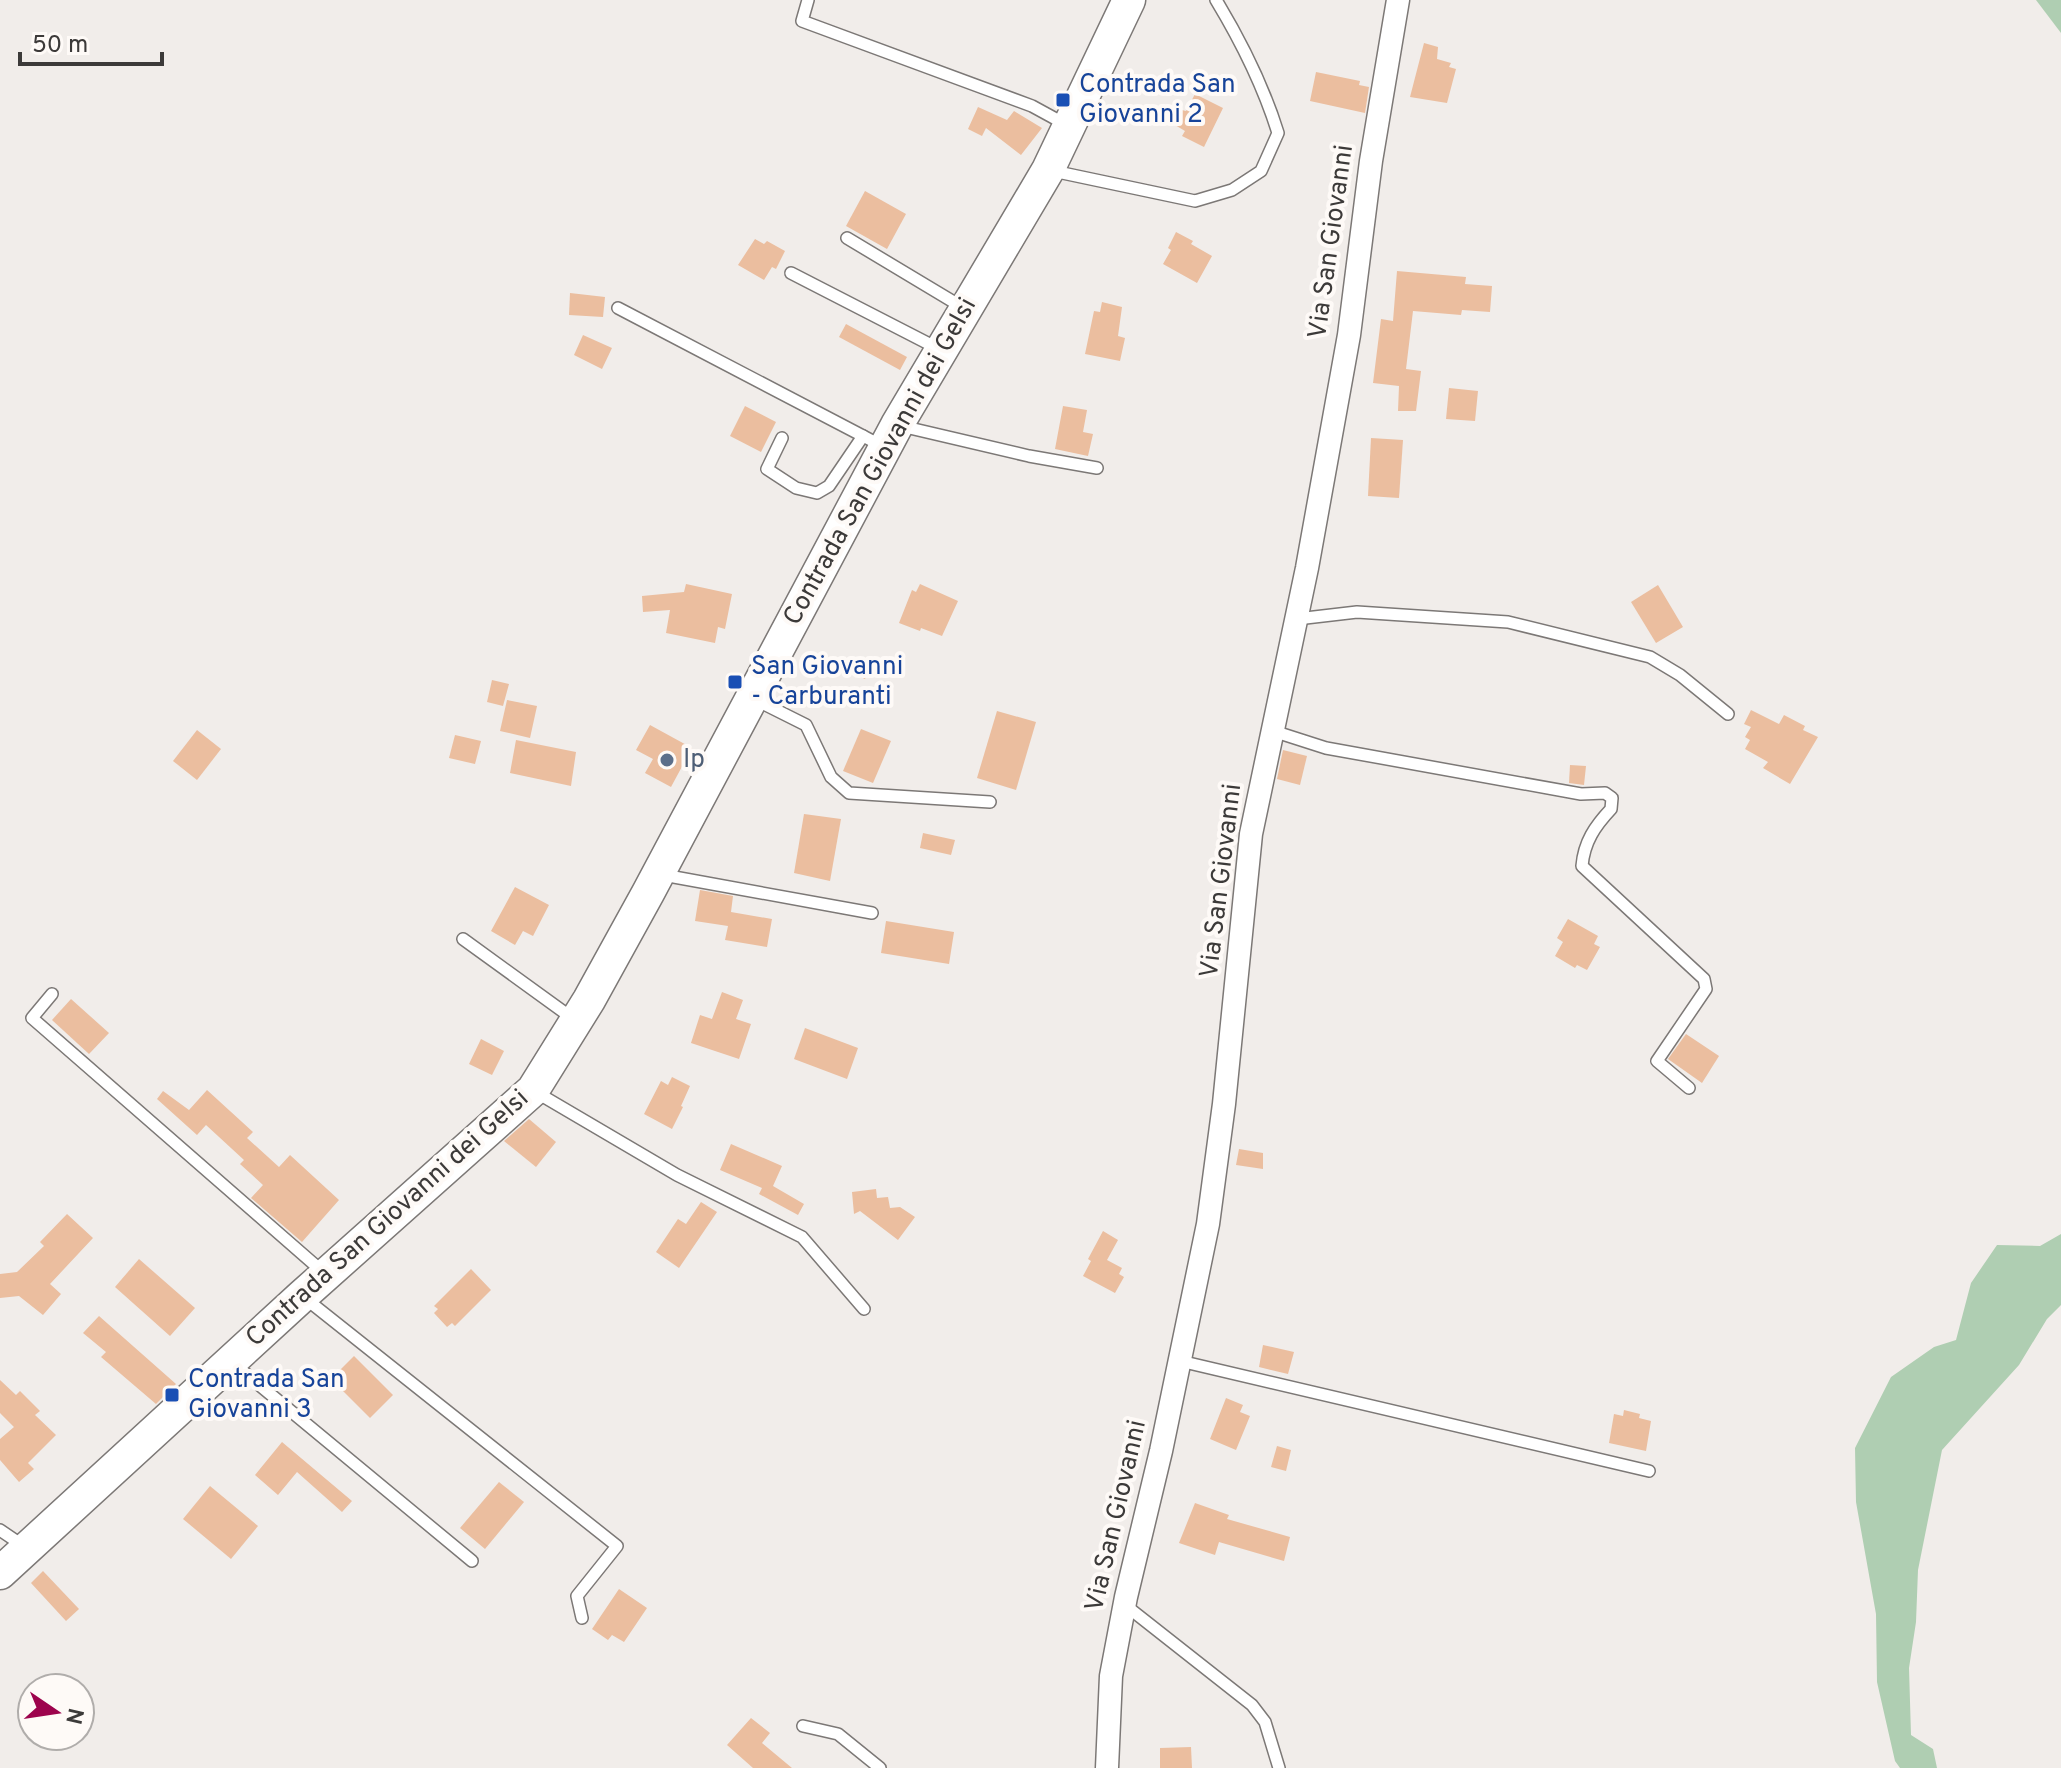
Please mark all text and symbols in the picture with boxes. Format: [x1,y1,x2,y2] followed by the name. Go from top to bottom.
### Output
[20,16,162,66] scale bar
[32,31,88,61] text: 50 m
[1079,69,1236,132] place label: Contrada San Giovanni 2
[1054,91,1072,109] marker: Contrada San Giovanni 2
[1302,143,1362,341] street label: Via San Giovanni
[777,292,985,632] street label: Contrada San Giovanni dei Gelsi
[751,651,903,714] place label: San Giovanni - Carburanti
[726,673,744,691] marker: San Giovanni - Carburanti
[683,744,705,777] place label: Ip
[658,751,676,769] marker: Ip
[1194,782,1250,980] street label: Via San Giovanni
[240,1083,536,1355] street label: Contrada San Giovanni dei Gelsi
[188,1364,345,1427] place label: Contrada San Giovanni 3
[163,1386,181,1404] marker: Contrada San Giovanni 3
[1079,1417,1155,1615] street label: Via San Giovanni
[16,1672,96,1752] north arrow
[58,1705,88,1727] text: N

